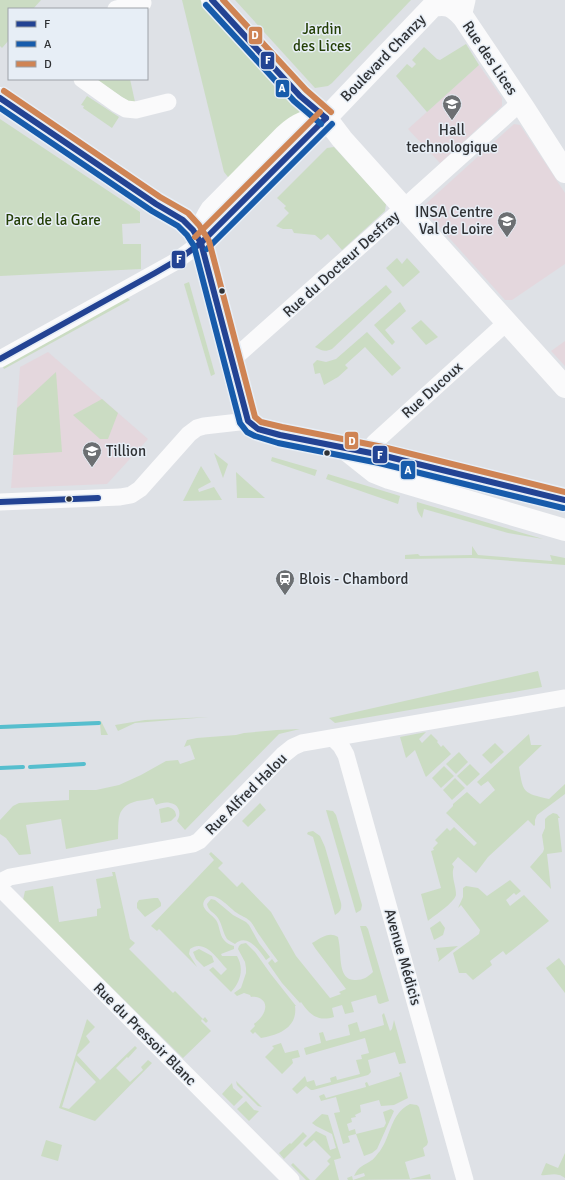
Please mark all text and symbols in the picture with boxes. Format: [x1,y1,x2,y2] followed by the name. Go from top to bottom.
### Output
[8,8,148,80] legend
[337,11,429,105] street label: Boulevard Chanzy
[44,17,50,32] text: F
[459,17,522,99] street label: Rue des Lices
[293,20,351,55] park label: Jardin des Lices
[248,26,263,45] line badge: D
[251,29,259,42] text: D
[44,37,52,52] text: A
[260,51,275,70] line badge: F
[265,54,271,67] text: F
[44,57,52,72] text: D
[275,79,290,98] line badge: A
[278,82,286,95] text: A
[441,93,463,121] school or university icon: Hall technologique
[406,121,498,156] place label: Hall technologique
[415,203,493,238] place label: INSA Centre Val de Loire
[279,207,403,321] street label: Rue du Docteur Desfray
[496,210,518,238] school or university icon: INSA Centre Val de Loire
[5,211,101,229] park label: Parc de la Gare
[171,250,186,269] line badge: F
[176,253,182,266] text: F
[217,286,227,296] unlabelled marker
[398,358,466,422] street label: Rue Ducoux
[344,431,359,450] line badge: D
[348,435,356,448] text: D
[81,440,103,468] school or university icon: Tillion
[106,442,146,460] place label: Tillion
[372,445,388,464] line badge: F
[322,448,332,458] unlabelled marker
[377,449,383,462] text: F
[400,460,416,480] line badge: A
[404,464,412,477] text: A
[64,494,74,504] unlabelled marker
[274,568,296,596] station icon: Blois - Chambord
[299,570,408,588] place label: Blois - Chambord
[201,749,291,839] street label: Rue Alfred Halou
[381,907,426,1008] street label: Avenue Médicis
[90,979,200,1089] street label: Rue du Pressoir Blanc

